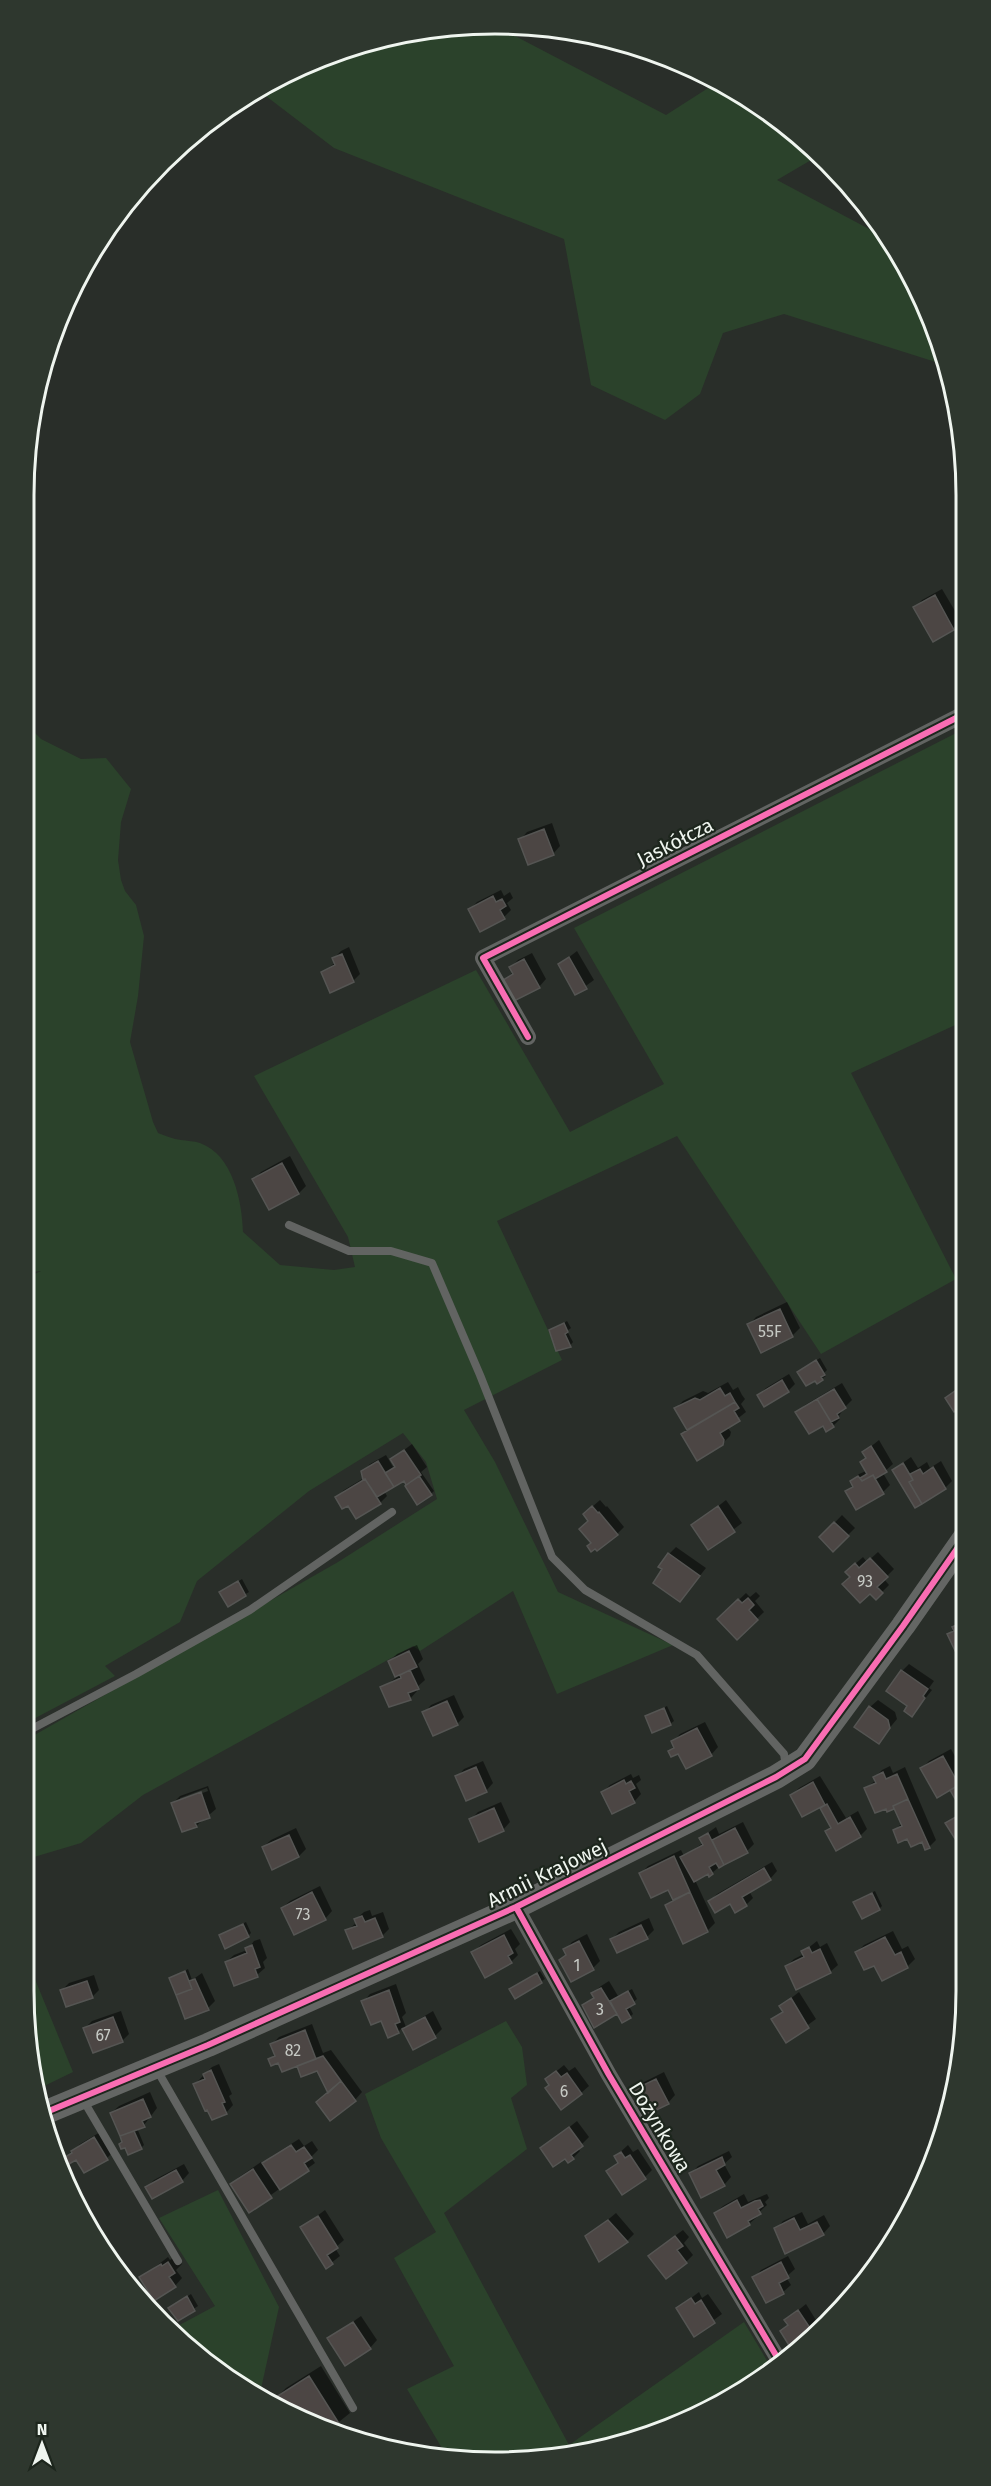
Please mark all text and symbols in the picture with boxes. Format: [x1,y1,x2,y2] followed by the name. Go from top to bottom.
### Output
[633,813,717,871] street label: Jaskółcza
[758,1322,782,1341] house number: 55F
[857,1572,873,1591] house number: 93
[483,1834,611,1912] street label: Armii Krajowej
[296,1905,310,1924] house number: 73
[574,1956,580,1975] house number: 1
[596,2000,604,2019] house number: 3
[95,2026,111,2045] house number: 67
[285,2041,301,2060] house number: 82
[624,2077,696,2177] street label: Dożynkowa
[560,2082,568,2101] house number: 6
[12,2414,72,2474] north arrow
[37,2420,47,2439] text: N

